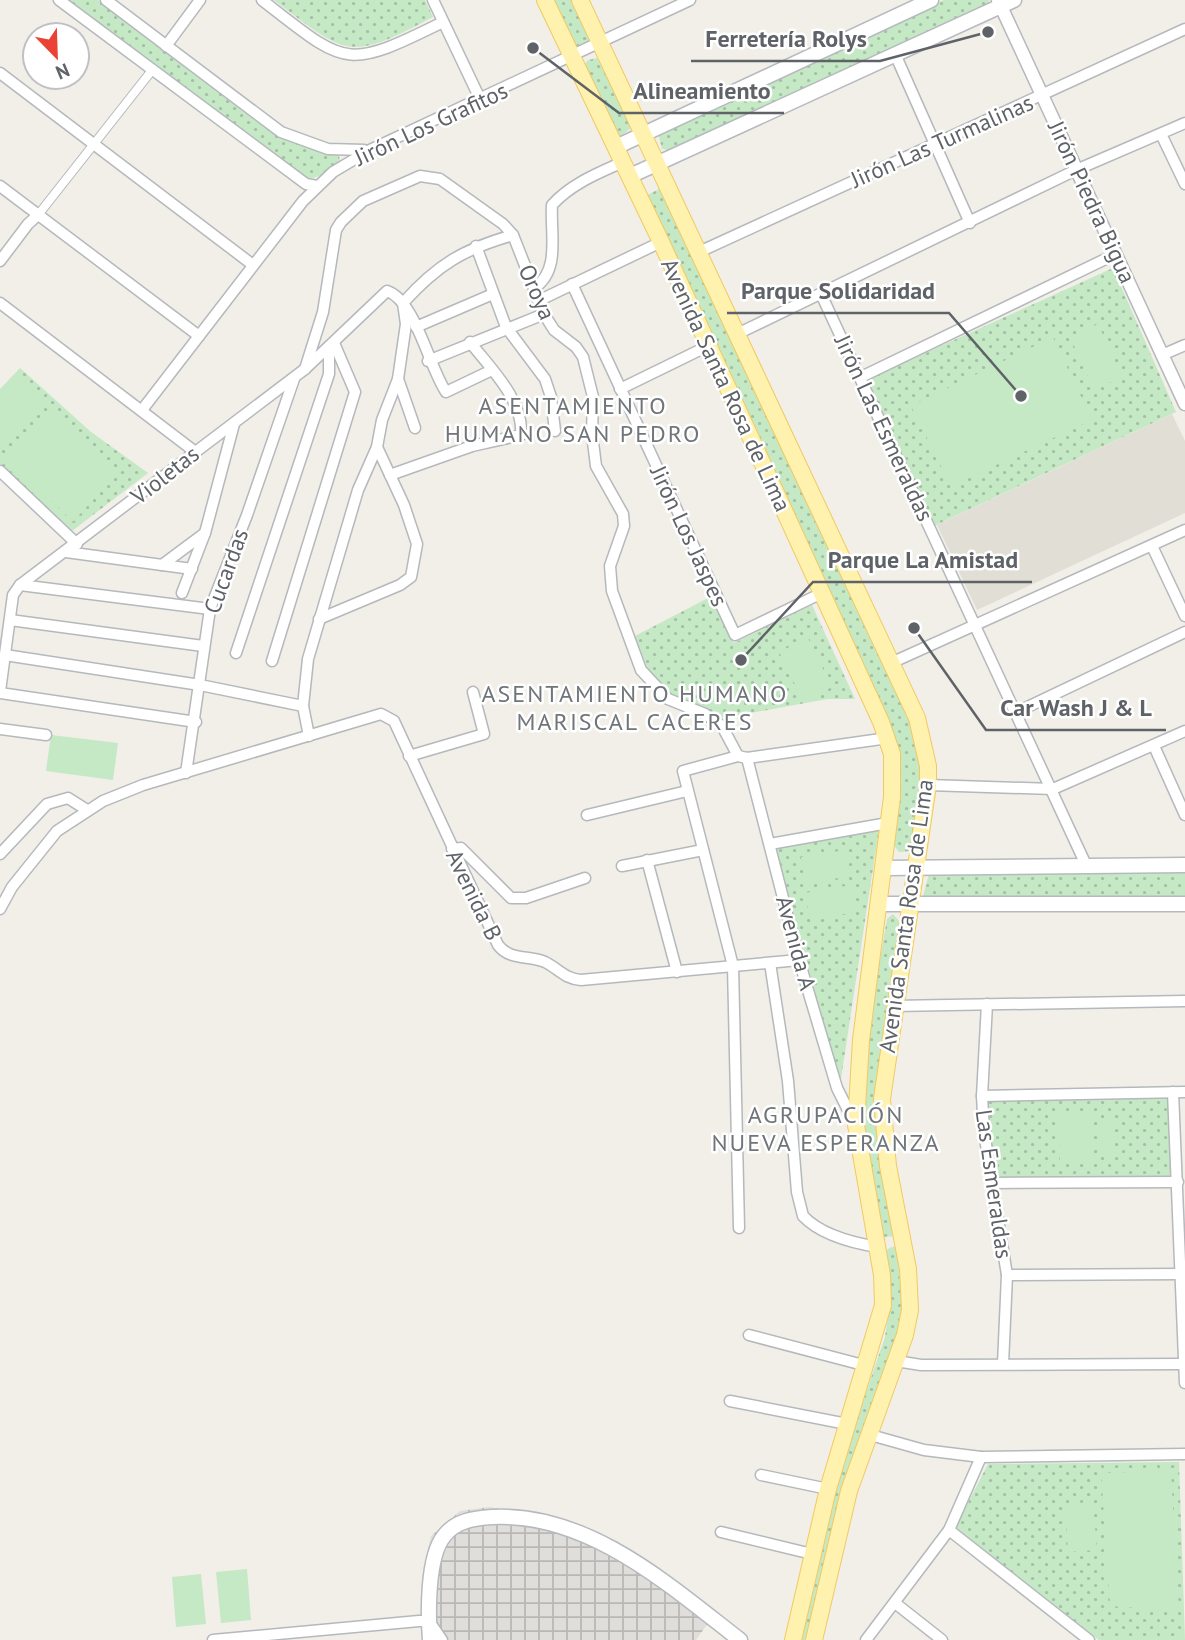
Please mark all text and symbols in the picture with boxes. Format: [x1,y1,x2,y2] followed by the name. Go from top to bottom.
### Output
[691,16,880,61] callout: Ferretería Rolys
[21,21,91,91] north arrow
[705,23,867,54] text: Ferretería Rolys
[52,58,73,85] text: N
[619,68,784,113] callout: Alineamiento
[349,75,512,172] street label: Jirón Los Grafitos
[633,75,771,106] text: Alineamiento
[845,87,1038,194] street label: Jirón Las Turmalinas
[1042,115,1143,288] street label: Jirón Piedra Bigua
[655,254,798,516] street label: Avenida Santa Rosa de Lima
[512,260,562,324] street label: Oroya
[727,268,949,313] callout: Parque Solidaridad
[741,275,935,306] text: Parque Solidaridad
[828,329,940,526] street label: Jirón Las Esmeraldas
[445,390,701,449] district label: ASENTAMIENTO HUMANO SAN PEDRO
[124,439,205,511] street label: Violetas
[644,460,735,611] street label: Jirón Los Jaspes
[197,524,254,617] street label: Cucardas
[813,537,1032,582] callout: Parque La Amistad
[828,544,1018,575] text: Parque La Amistad
[482,678,788,737] district label: ASENTAMIENTO HUMANO MARISCAL CACERES
[986,685,1166,730] callout: Car Wash J & L
[1000,692,1153,723] text: Car Wash J & L
[872,777,939,1055] street label: Avenida Santa Rosa de Lima
[440,845,509,945] street label: Avenida B
[770,892,823,994] street label: Avenida A
[711,1099,941,1158] district label: AGRUPACIÓN NUEVA ESPERANZA
[970,1107,1019,1260] street label: Las Esmeraldas

